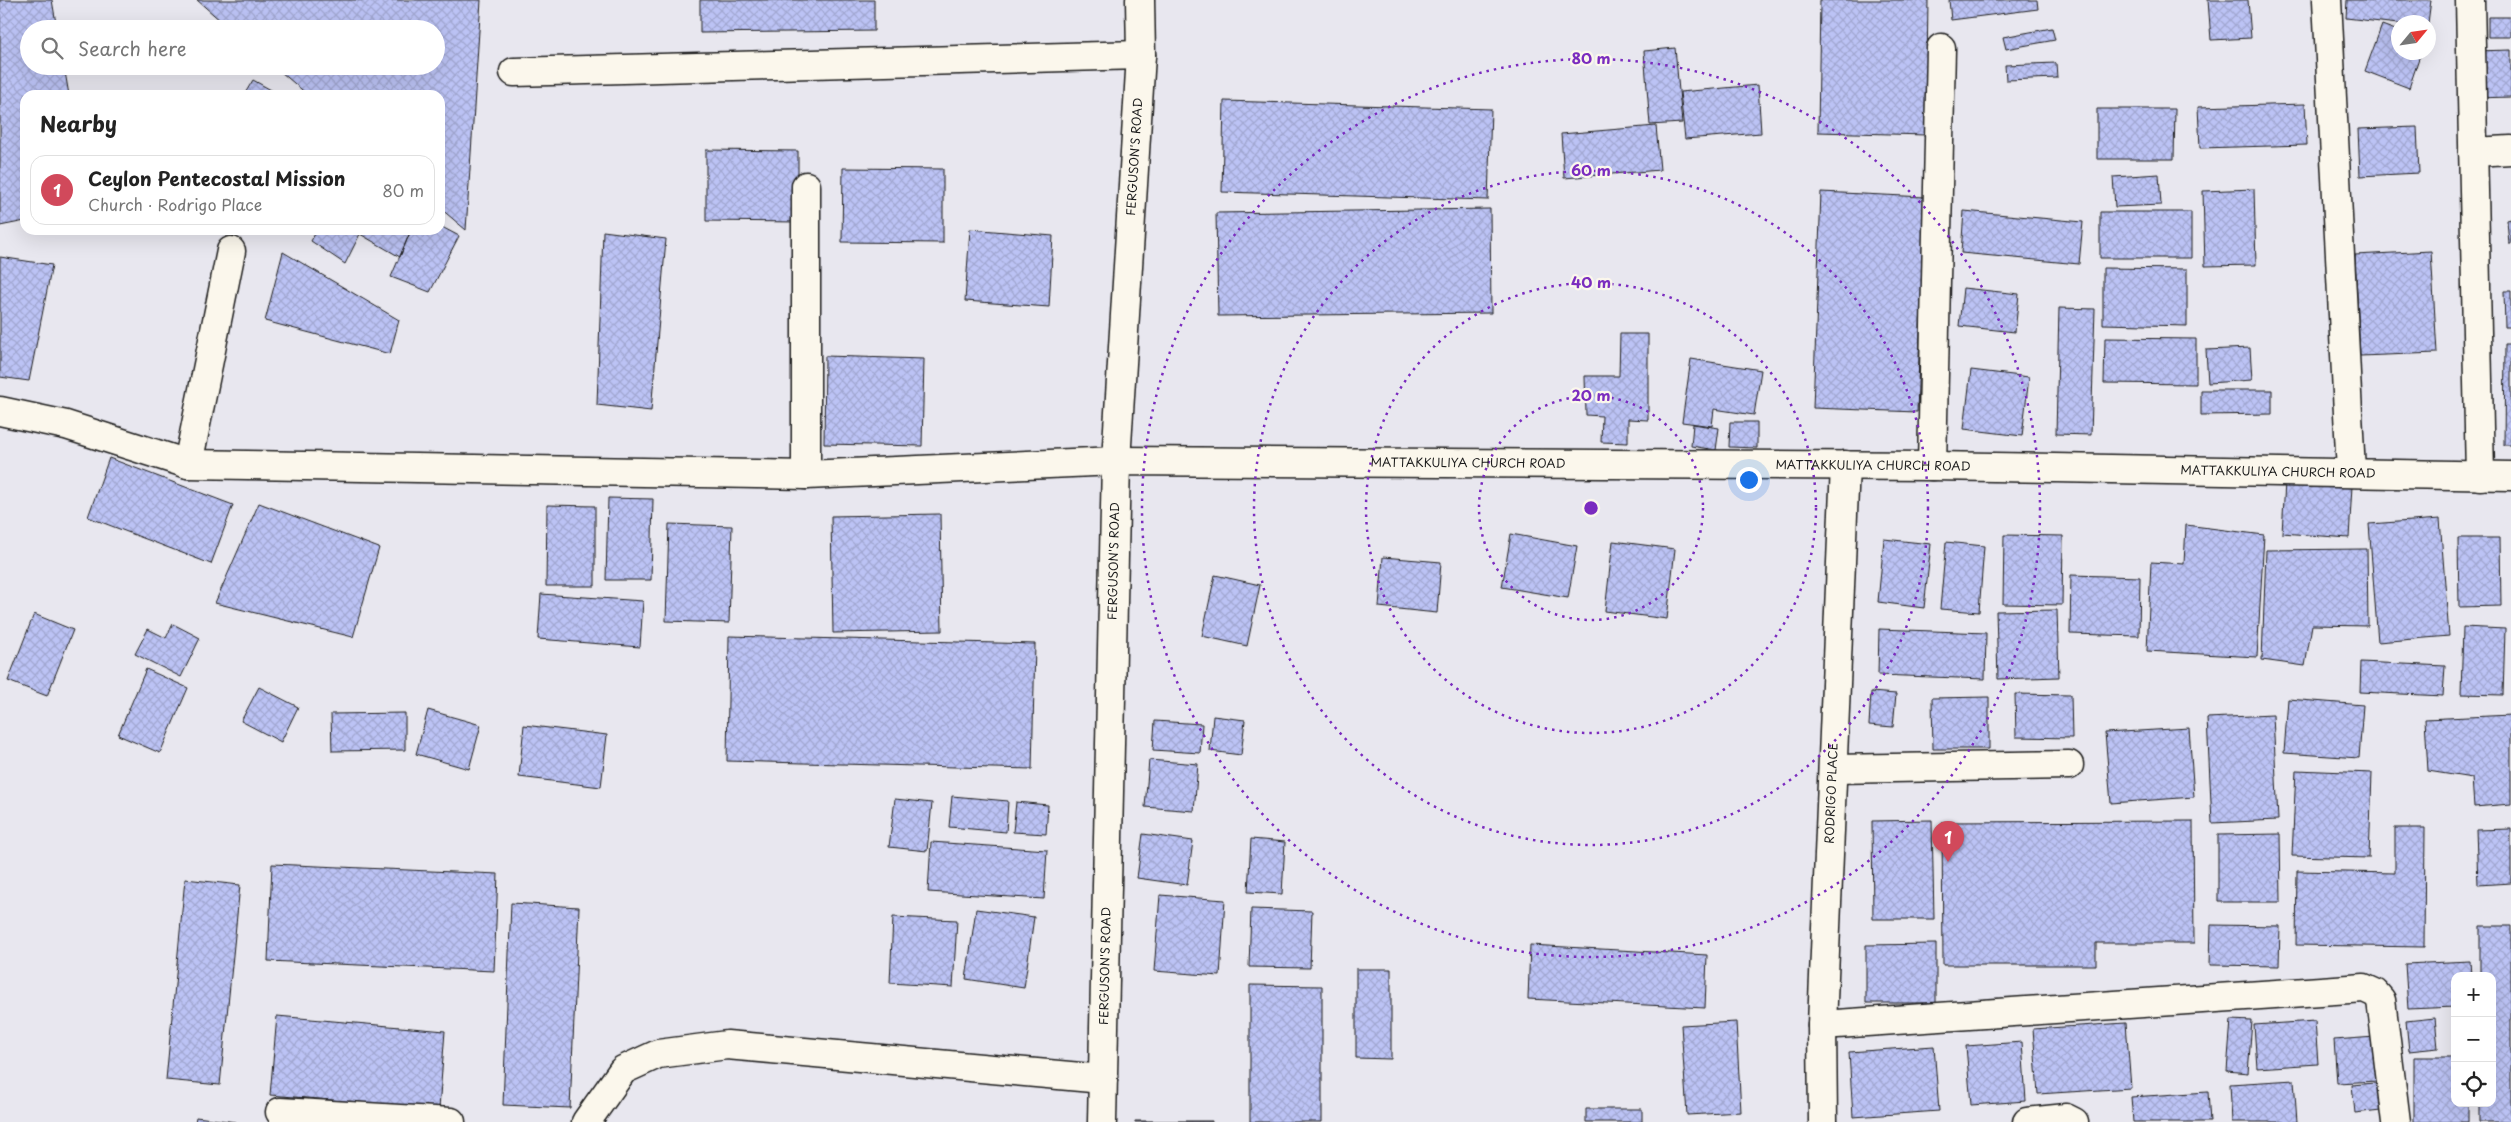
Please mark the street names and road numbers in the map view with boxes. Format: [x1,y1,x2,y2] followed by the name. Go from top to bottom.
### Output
[1121,97,1146,216] street label: FERGUSON'S ROAD
[1370,453,1566,472] street label: MATTAKKULIYA CHURCH ROAD
[1775,455,1971,475] street label: MATTAKKULIYA CHURCH ROAD
[2180,460,2376,482] street label: MATTAKKULIYA CHURCH ROAD
[1103,502,1123,620] street label: FERGUSON'S ROAD
[1819,742,1842,844] street label: RODRIGO PLACE
[1094,907,1115,1025] street label: FERGUSON'S ROAD

